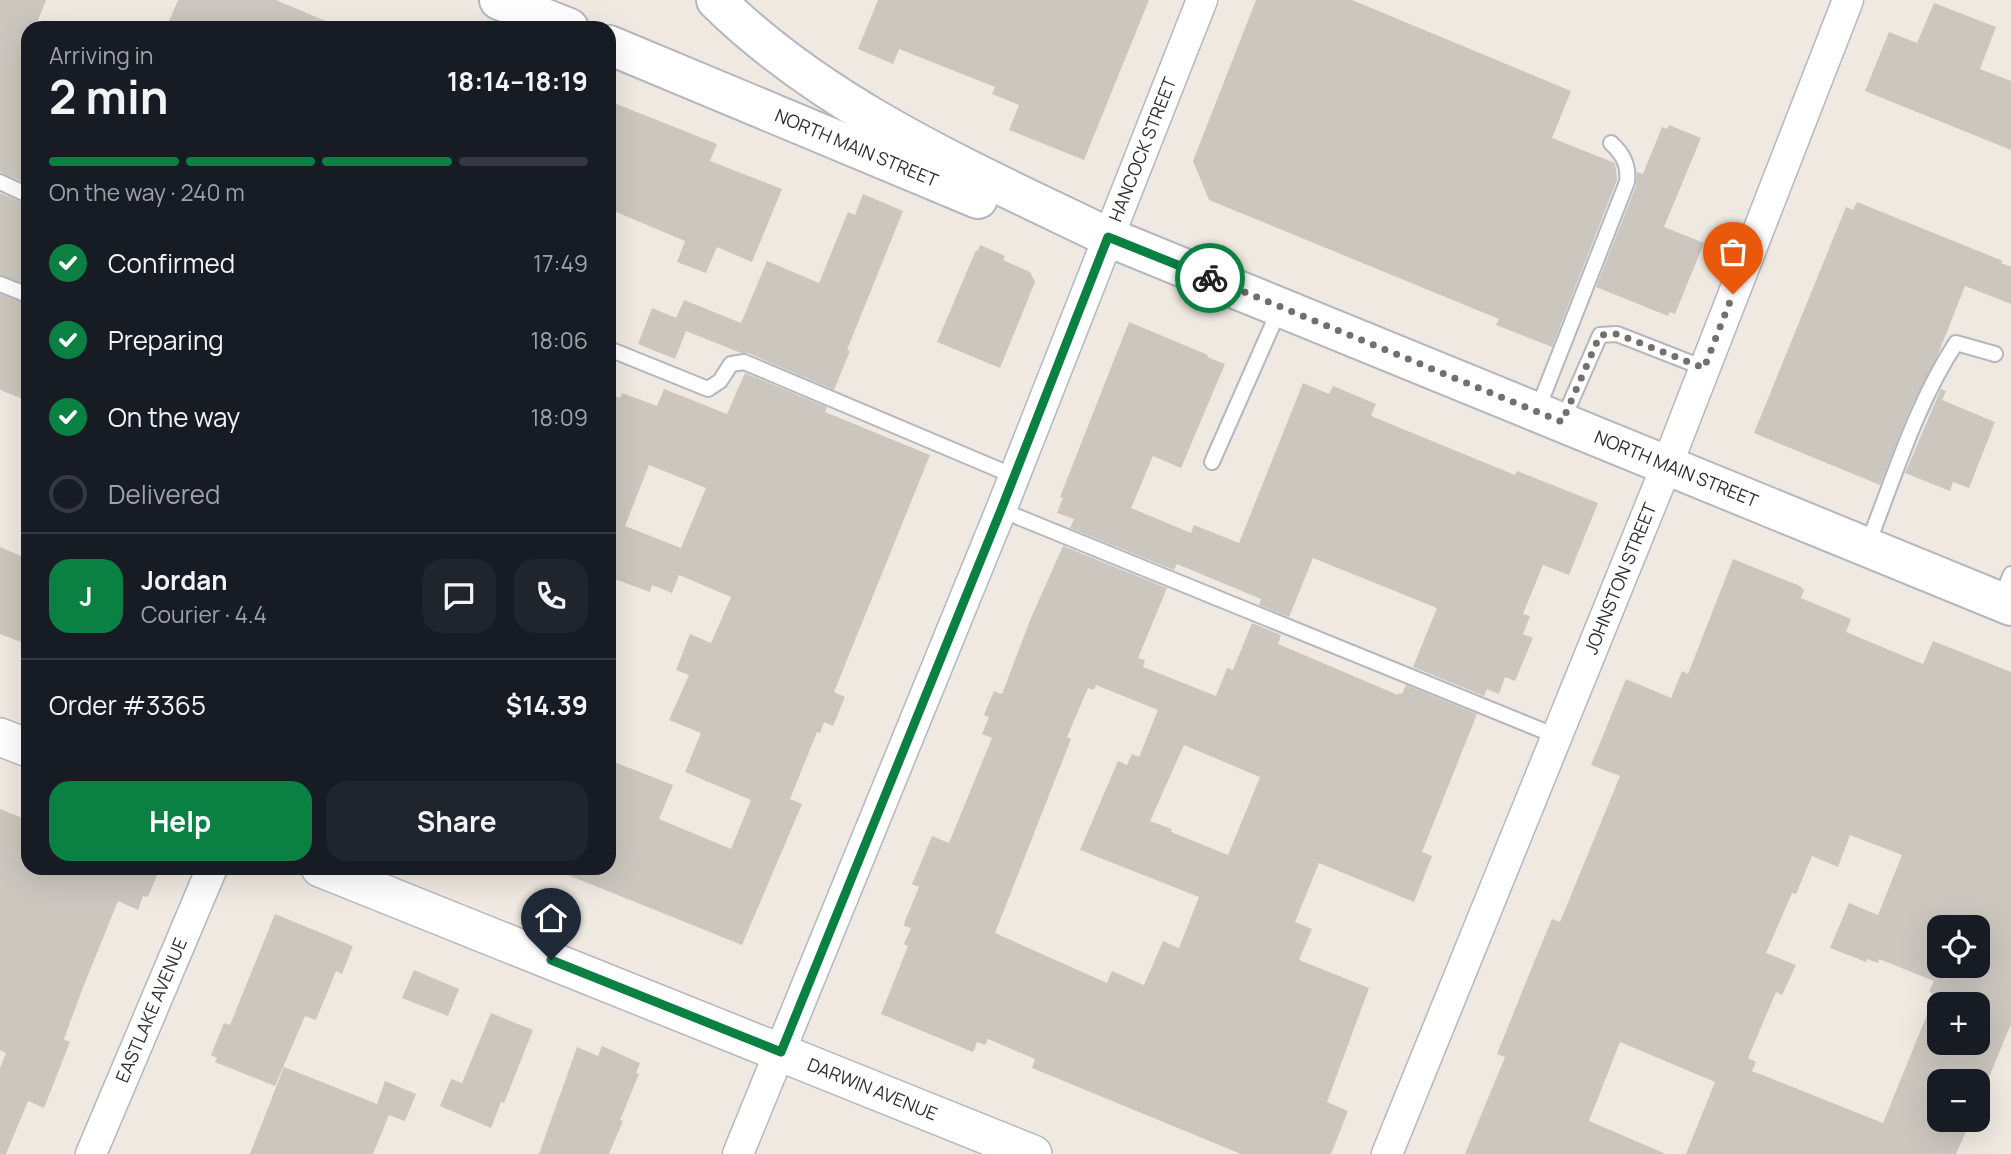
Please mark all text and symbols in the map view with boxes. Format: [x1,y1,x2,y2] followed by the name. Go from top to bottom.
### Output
[49,39,154,71] text: Arriving in
[447,63,588,99] text: 18:14–18:19
[49,65,169,128] text: 2 min
[1103,73,1181,225] street label: HANCOCK STREET
[772,103,942,192] street label: NORTH MAIN STREET
[49,176,245,208] text: On the way · 240 m
[1703,222,1763,294] pin
[1714,233,1752,271] icon: bag
[1175,243,1245,313] courier
[49,244,87,282] icon: check
[108,245,235,281] text: Confirmed
[533,247,588,279] text: 17:49
[1191,259,1229,297] icon: bike
[49,321,87,359] icon: check
[108,322,224,358] text: Preparing
[531,324,588,356] text: 18:06
[49,398,87,436] icon: check
[108,399,240,435] text: On the way
[531,401,588,433] text: 18:09
[1591,424,1762,512] street label: NORTH MAIN STREET
[108,476,220,512] text: Delivered
[1578,499,1661,658] street label: JOHNSTON STREET
[422,559,496,633] button: chat
[514,559,588,633] button: phone
[141,562,227,598] text: Jordan
[79,578,93,614] text: J
[141,598,267,630] text: Courier · 4.4
[49,687,206,723] text: Order #3365
[506,687,588,723] text: $14.39
[49,781,312,861] button: Help
[326,781,588,861] button: Share
[521,888,581,960] pin
[532,899,570,937] icon: home
[1927,915,1990,1132] map controls
[1927,915,1990,978] button: locate
[110,934,192,1086] street label: EASTLAKE AVENUE
[1927,992,1990,1055] button: +
[804,1052,941,1125] street label: DARWIN AVENUE
[1927,1069,1990,1132] button: −

